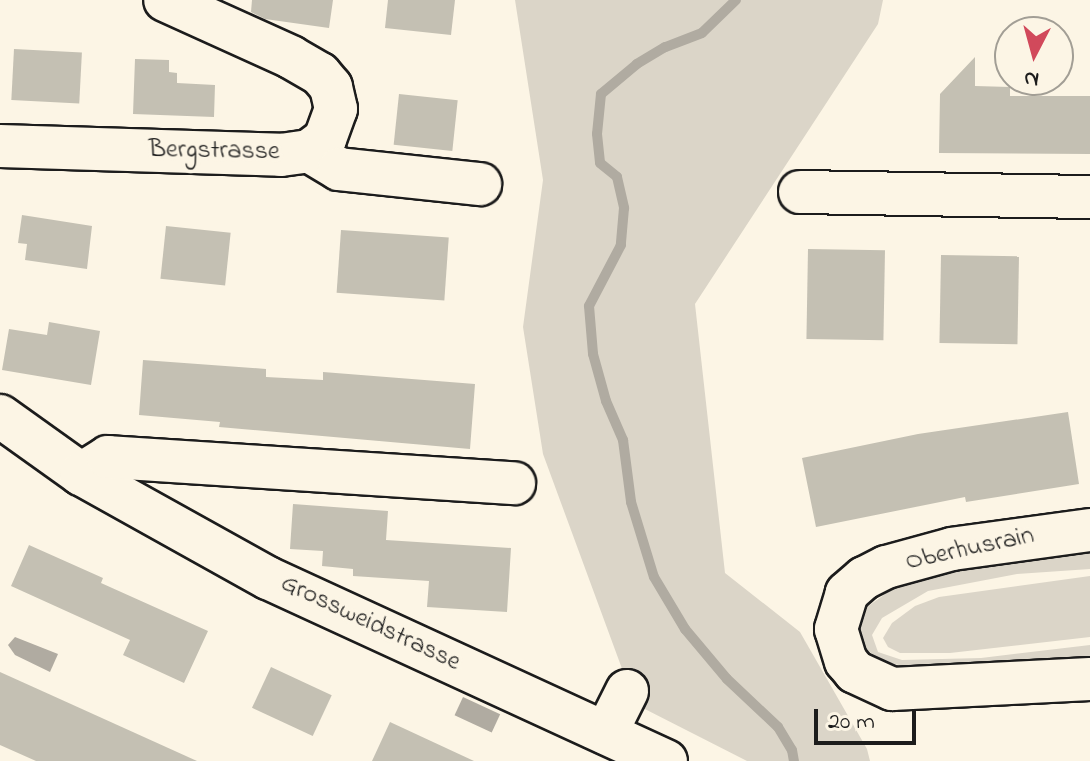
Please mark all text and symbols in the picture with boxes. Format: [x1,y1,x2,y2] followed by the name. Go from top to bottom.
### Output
[994,16,1074,96] north arrow
[1023,61,1041,95] text: N
[148,135,280,169] street label: Bergstrasse
[903,521,1037,579] street label: Oberhusrain
[275,569,465,679] street label: Grossweidstrasse
[818,693,920,743] scale bar
[828,705,875,740] text: 20 m

